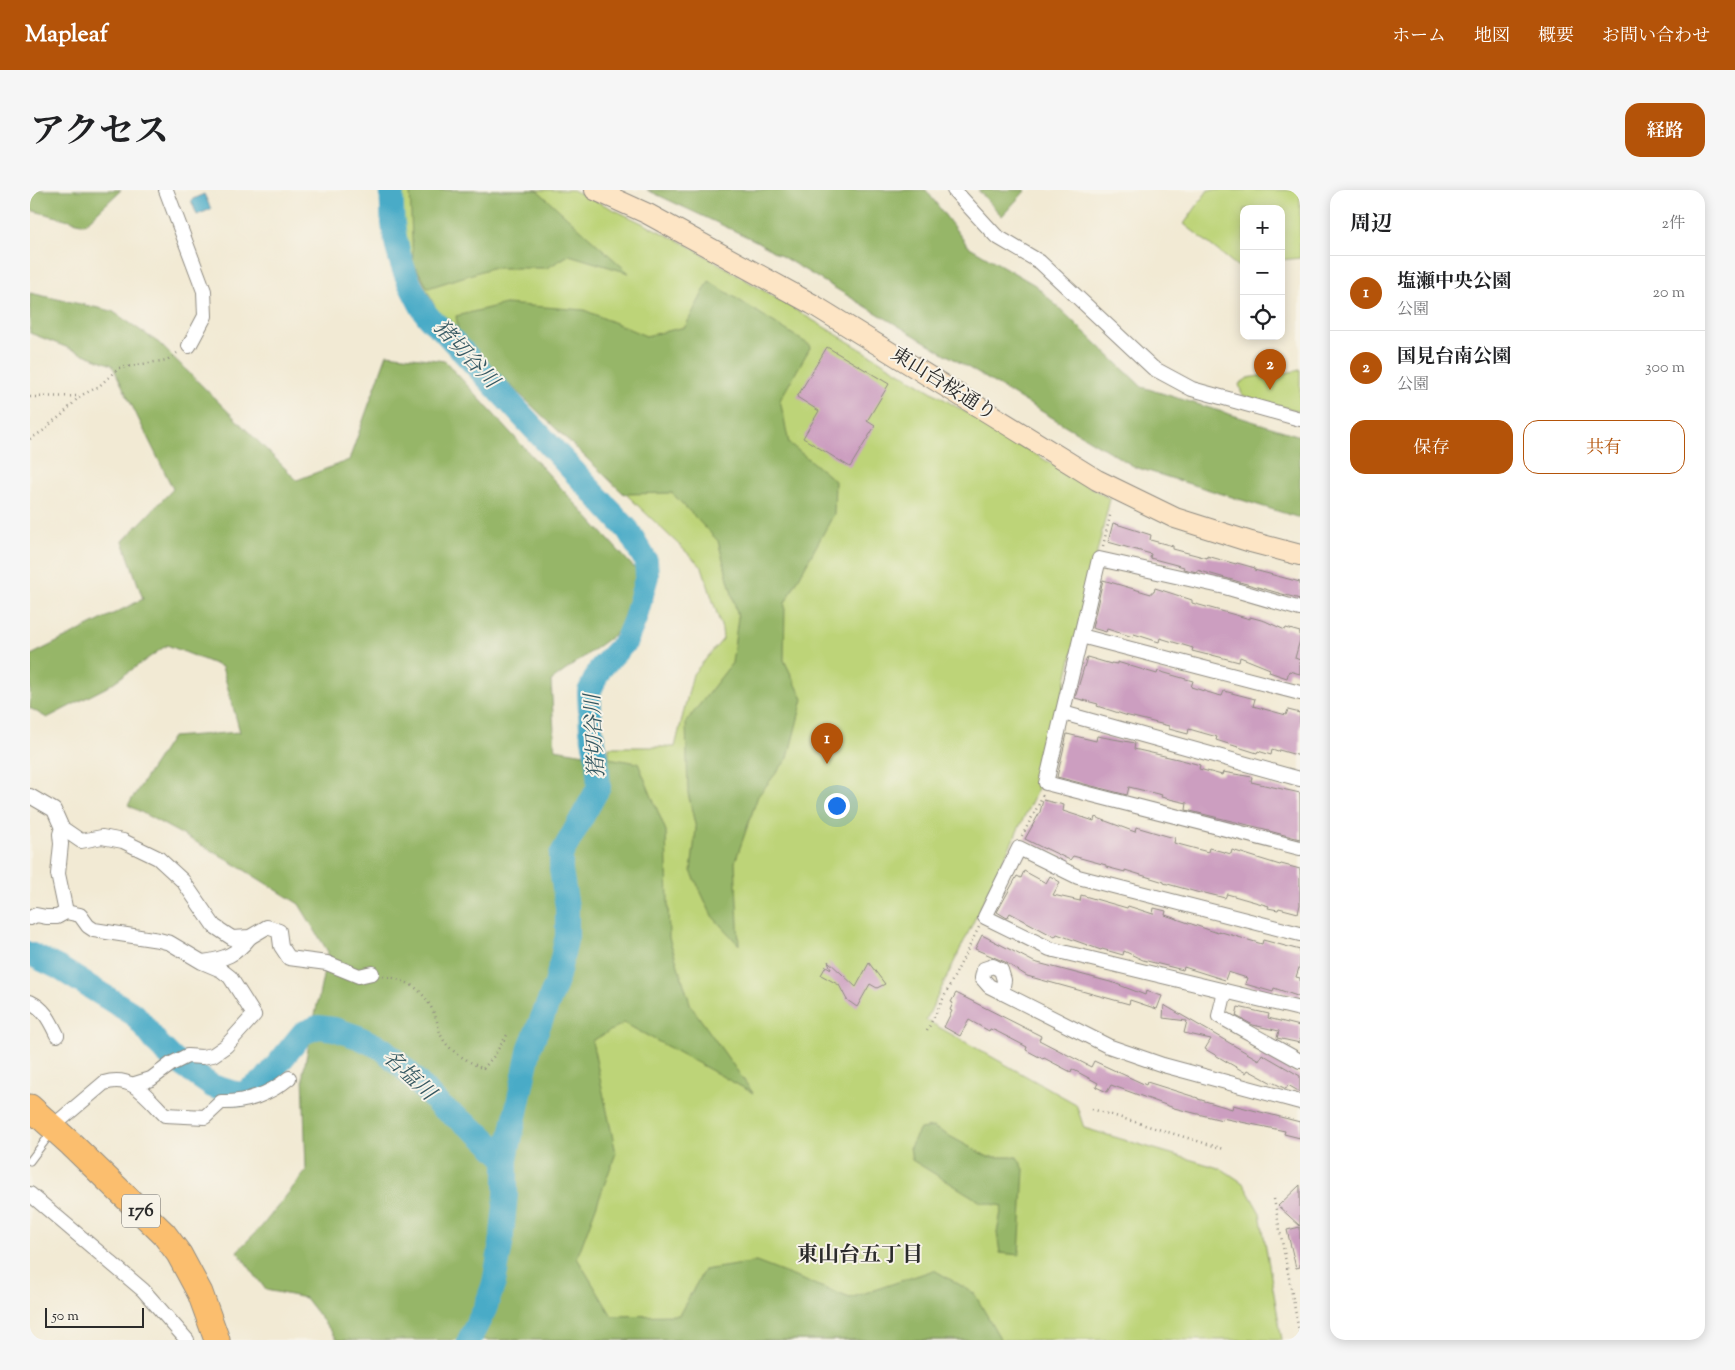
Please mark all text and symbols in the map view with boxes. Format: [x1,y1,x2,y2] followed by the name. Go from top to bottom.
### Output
[25,18,108,52] text: Mapleaf
[1392,24,1446,50] text: ホーム
[1474,24,1510,50] text: 地図
[1538,24,1574,50] text: 概要
[1602,24,1710,50] text: お問い合わせ
[1625,103,1705,157] button: 経路
[30,108,169,159] text: アクセス
[1240,205,1285,340] map controls
[1240,205,1285,250] button: +
[1350,210,1392,240] text: 周辺
[1662,213,1685,236] text: 2件
[1240,250,1285,295] button: −
[1397,269,1511,296] text: 塩瀬中央公園
[1363,282,1369,305] text: 1
[1652,282,1685,305] text: 20 m
[1240,295,1285,340] button: locate
[1397,299,1429,322] text: 公園
[425,314,506,397] water label: 猪切谷川
[884,341,1002,429] street label: 東山台桜通り
[1397,344,1511,371] text: 国見台南公園
[1254,349,1286,390] pin: 2
[1362,357,1370,380] text: 2
[1645,357,1685,380] text: 300 m
[1397,374,1429,397] text: 公園
[1350,420,1513,474] button: 保存
[1523,420,1685,474] button: 共有
[579,691,613,779] water label: 猪切谷川
[811,723,843,764] pin: 1
[824,793,850,819] your location
[375,1044,443,1110] water label: 名塩川
[122,1194,160,1228] road number: 176
[797,1241,923,1271] district label: 東山台五丁目
[45,1305,144,1328] scale bar
[52,1307,79,1327] text: 50 m

